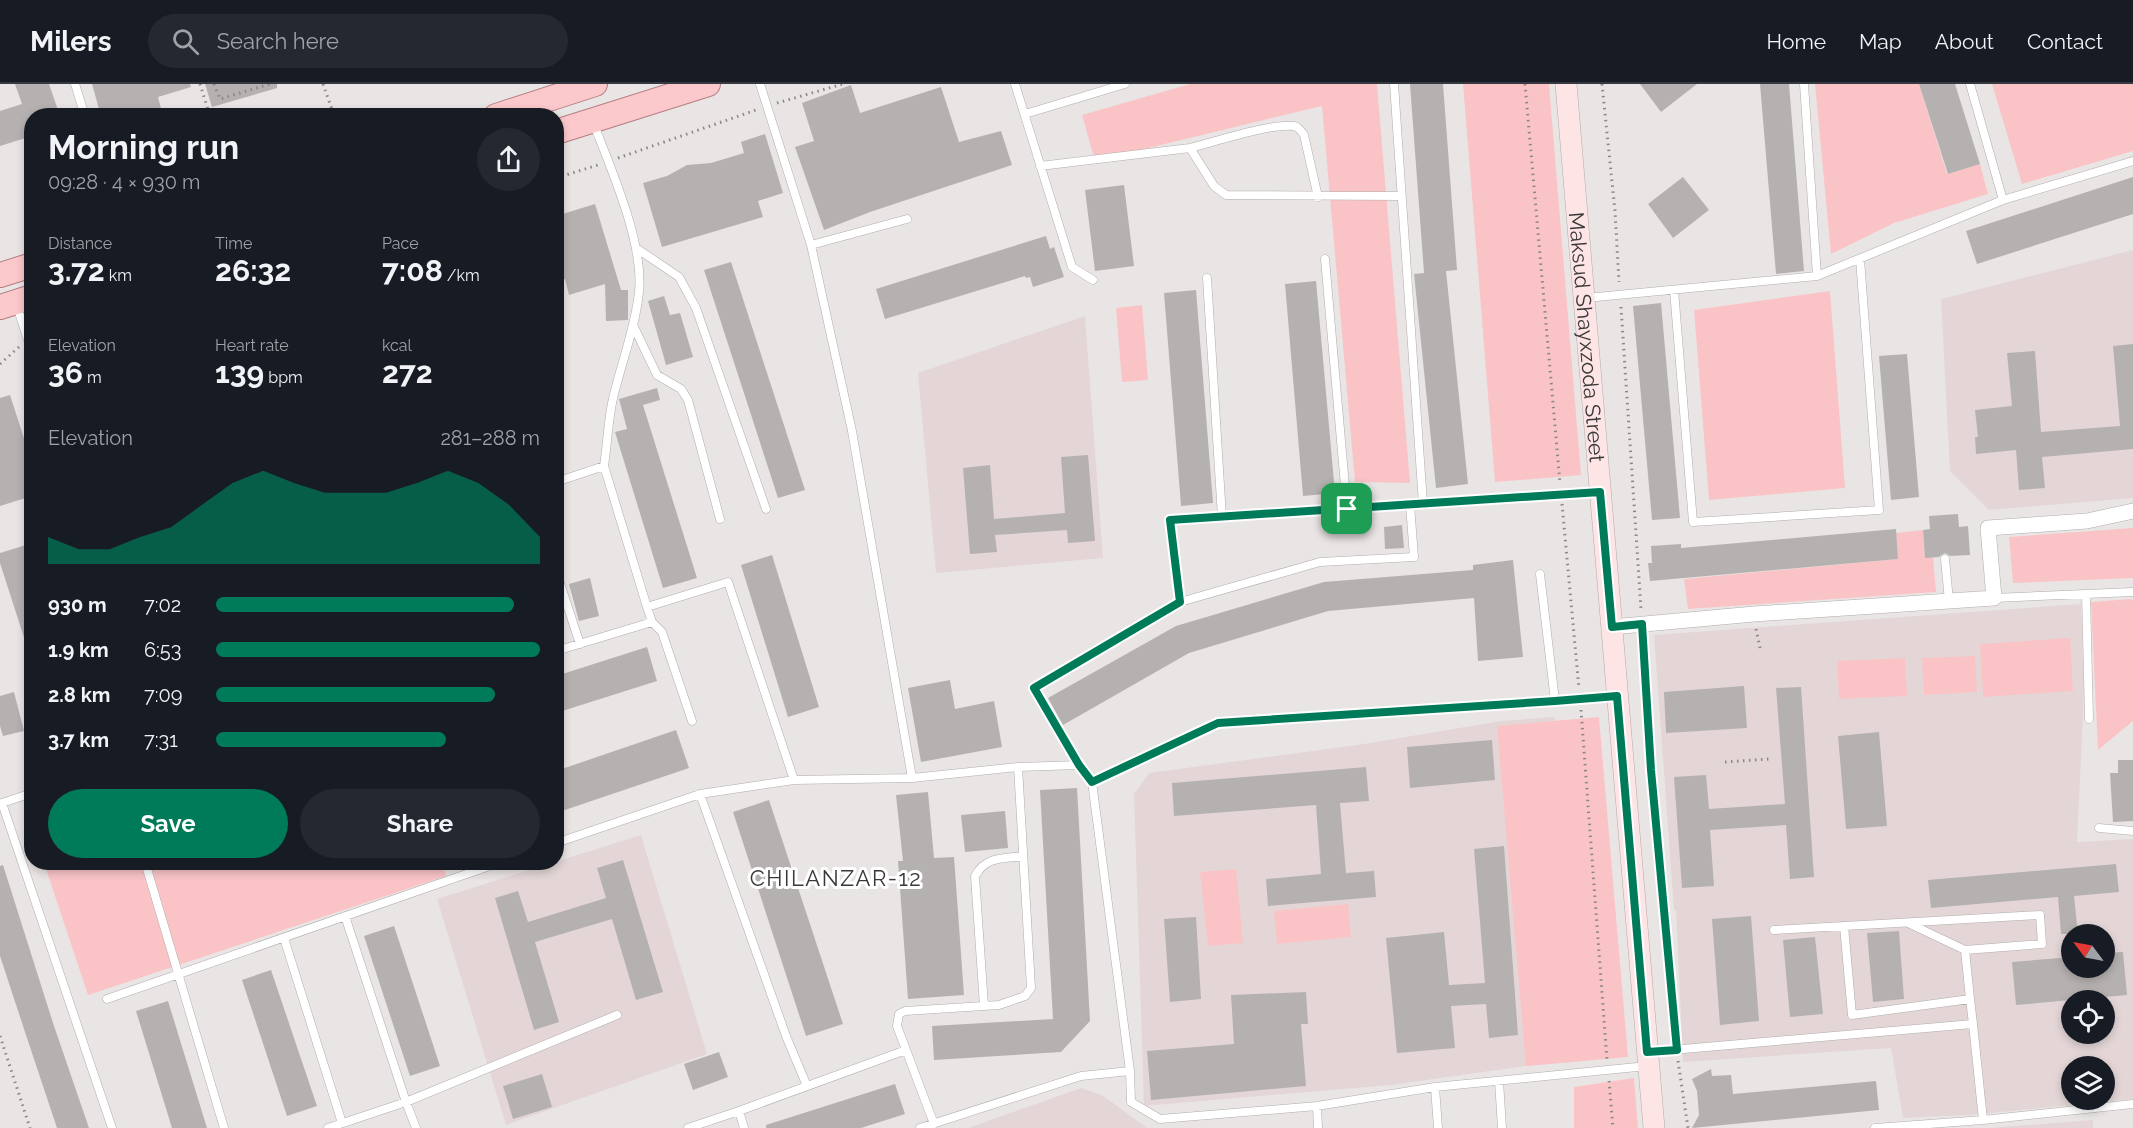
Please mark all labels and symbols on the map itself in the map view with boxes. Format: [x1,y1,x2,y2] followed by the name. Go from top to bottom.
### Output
[1564,211,1610,463] street label: Maksud Shayxzoda Street
[1321,483,1372,534] pin
[750,865,922,891] district label: CHILANZAR-12
[2061,924,2115,978] north arrow

